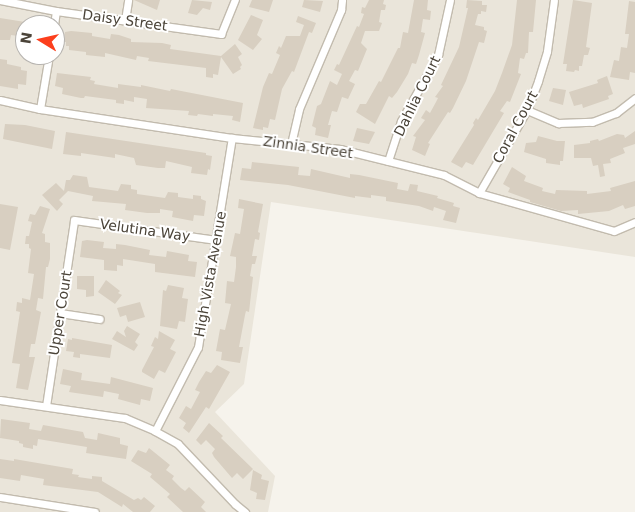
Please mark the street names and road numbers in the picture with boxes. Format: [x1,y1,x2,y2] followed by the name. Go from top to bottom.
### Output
[81,6,169,34] street label: Daisy Street
[390,53,444,139] street label: Dahlia Court
[489,88,541,166] street label: Coral Court
[262,132,354,162] street label: Zinnia Street
[191,210,229,338] street label: High Vista Avenue
[99,215,191,245] street label: Velutina Way
[45,270,75,356] street label: Upper Court

